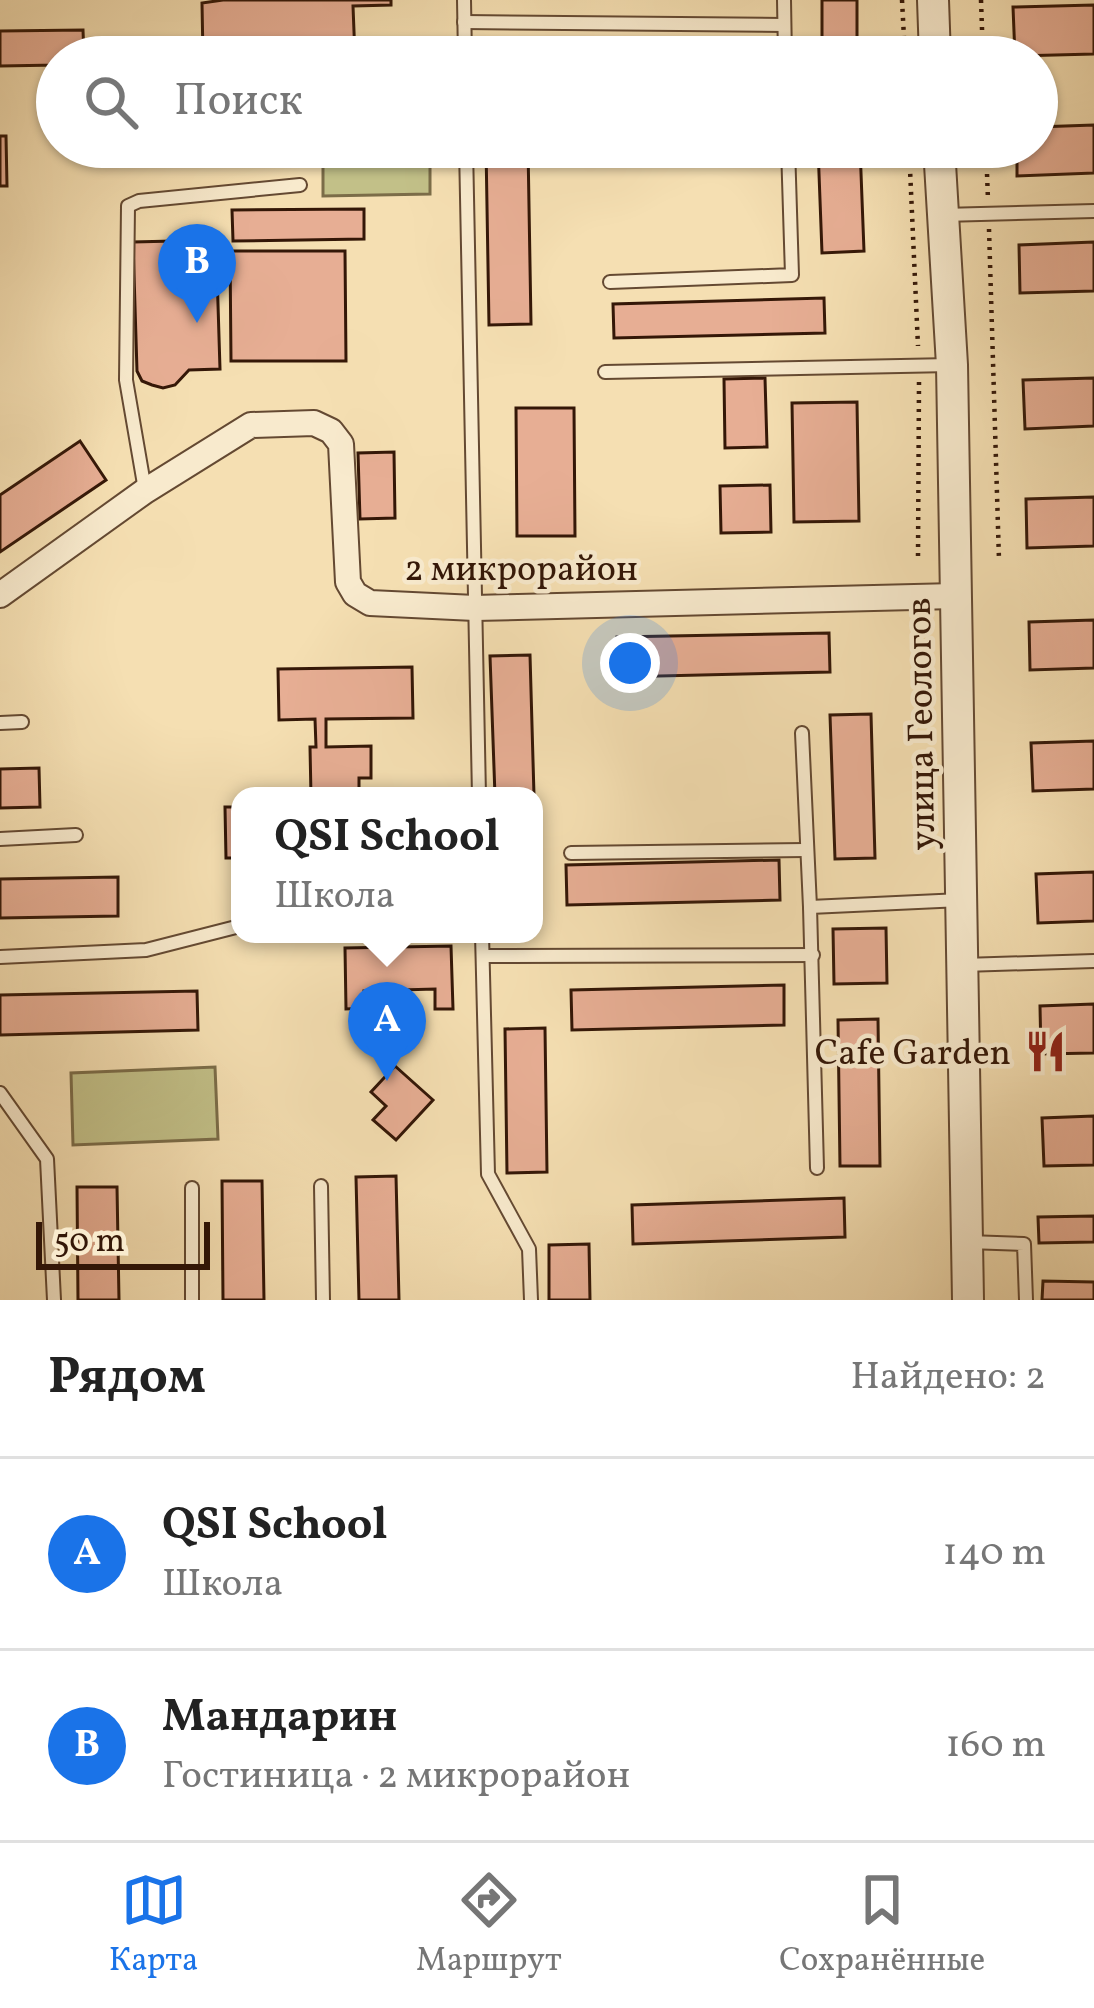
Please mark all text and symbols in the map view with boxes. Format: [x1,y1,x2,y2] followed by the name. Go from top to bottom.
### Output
[36,36,1058,168] search box
[78,69,144,135] icon: search
[174,71,303,134] text: Поиск
[158,224,236,323] pin: B
[404,546,638,596] street label: 2 микрорайон
[896,597,950,851] street label: улица Геологов
[600,633,660,693] your location
[231,787,543,943] popup
[274,807,500,870] text: QSI School
[274,870,395,924] text: Школа
[348,982,426,1081] pin: A
[1022,1028,1068,1074] restaurant icon: Cafe Garden
[815,1030,1011,1080] place label: Cafe Garden
[36,1216,210,1269] scale bar
[54,1220,125,1266] text: 50 m
[48,1343,206,1414] text: Рядом
[850,1351,1046,1405] text: Найдено: 2
[162,1495,388,1558] text: QSI School
[73,1527,101,1581] text: A
[943,1527,1046,1581] text: 140 m
[162,1558,283,1612] text: Школа
[162,1687,397,1750] text: Мандарин
[74,1719,100,1773] text: B
[945,1719,1046,1773] text: 160 m
[162,1750,630,1804] text: Гостиница · 2 микрорайон
[109,1867,198,1985] tab: Карта
[416,1867,562,1985] tab: Маршрут
[779,1867,985,1985] tab: Сохранённые

